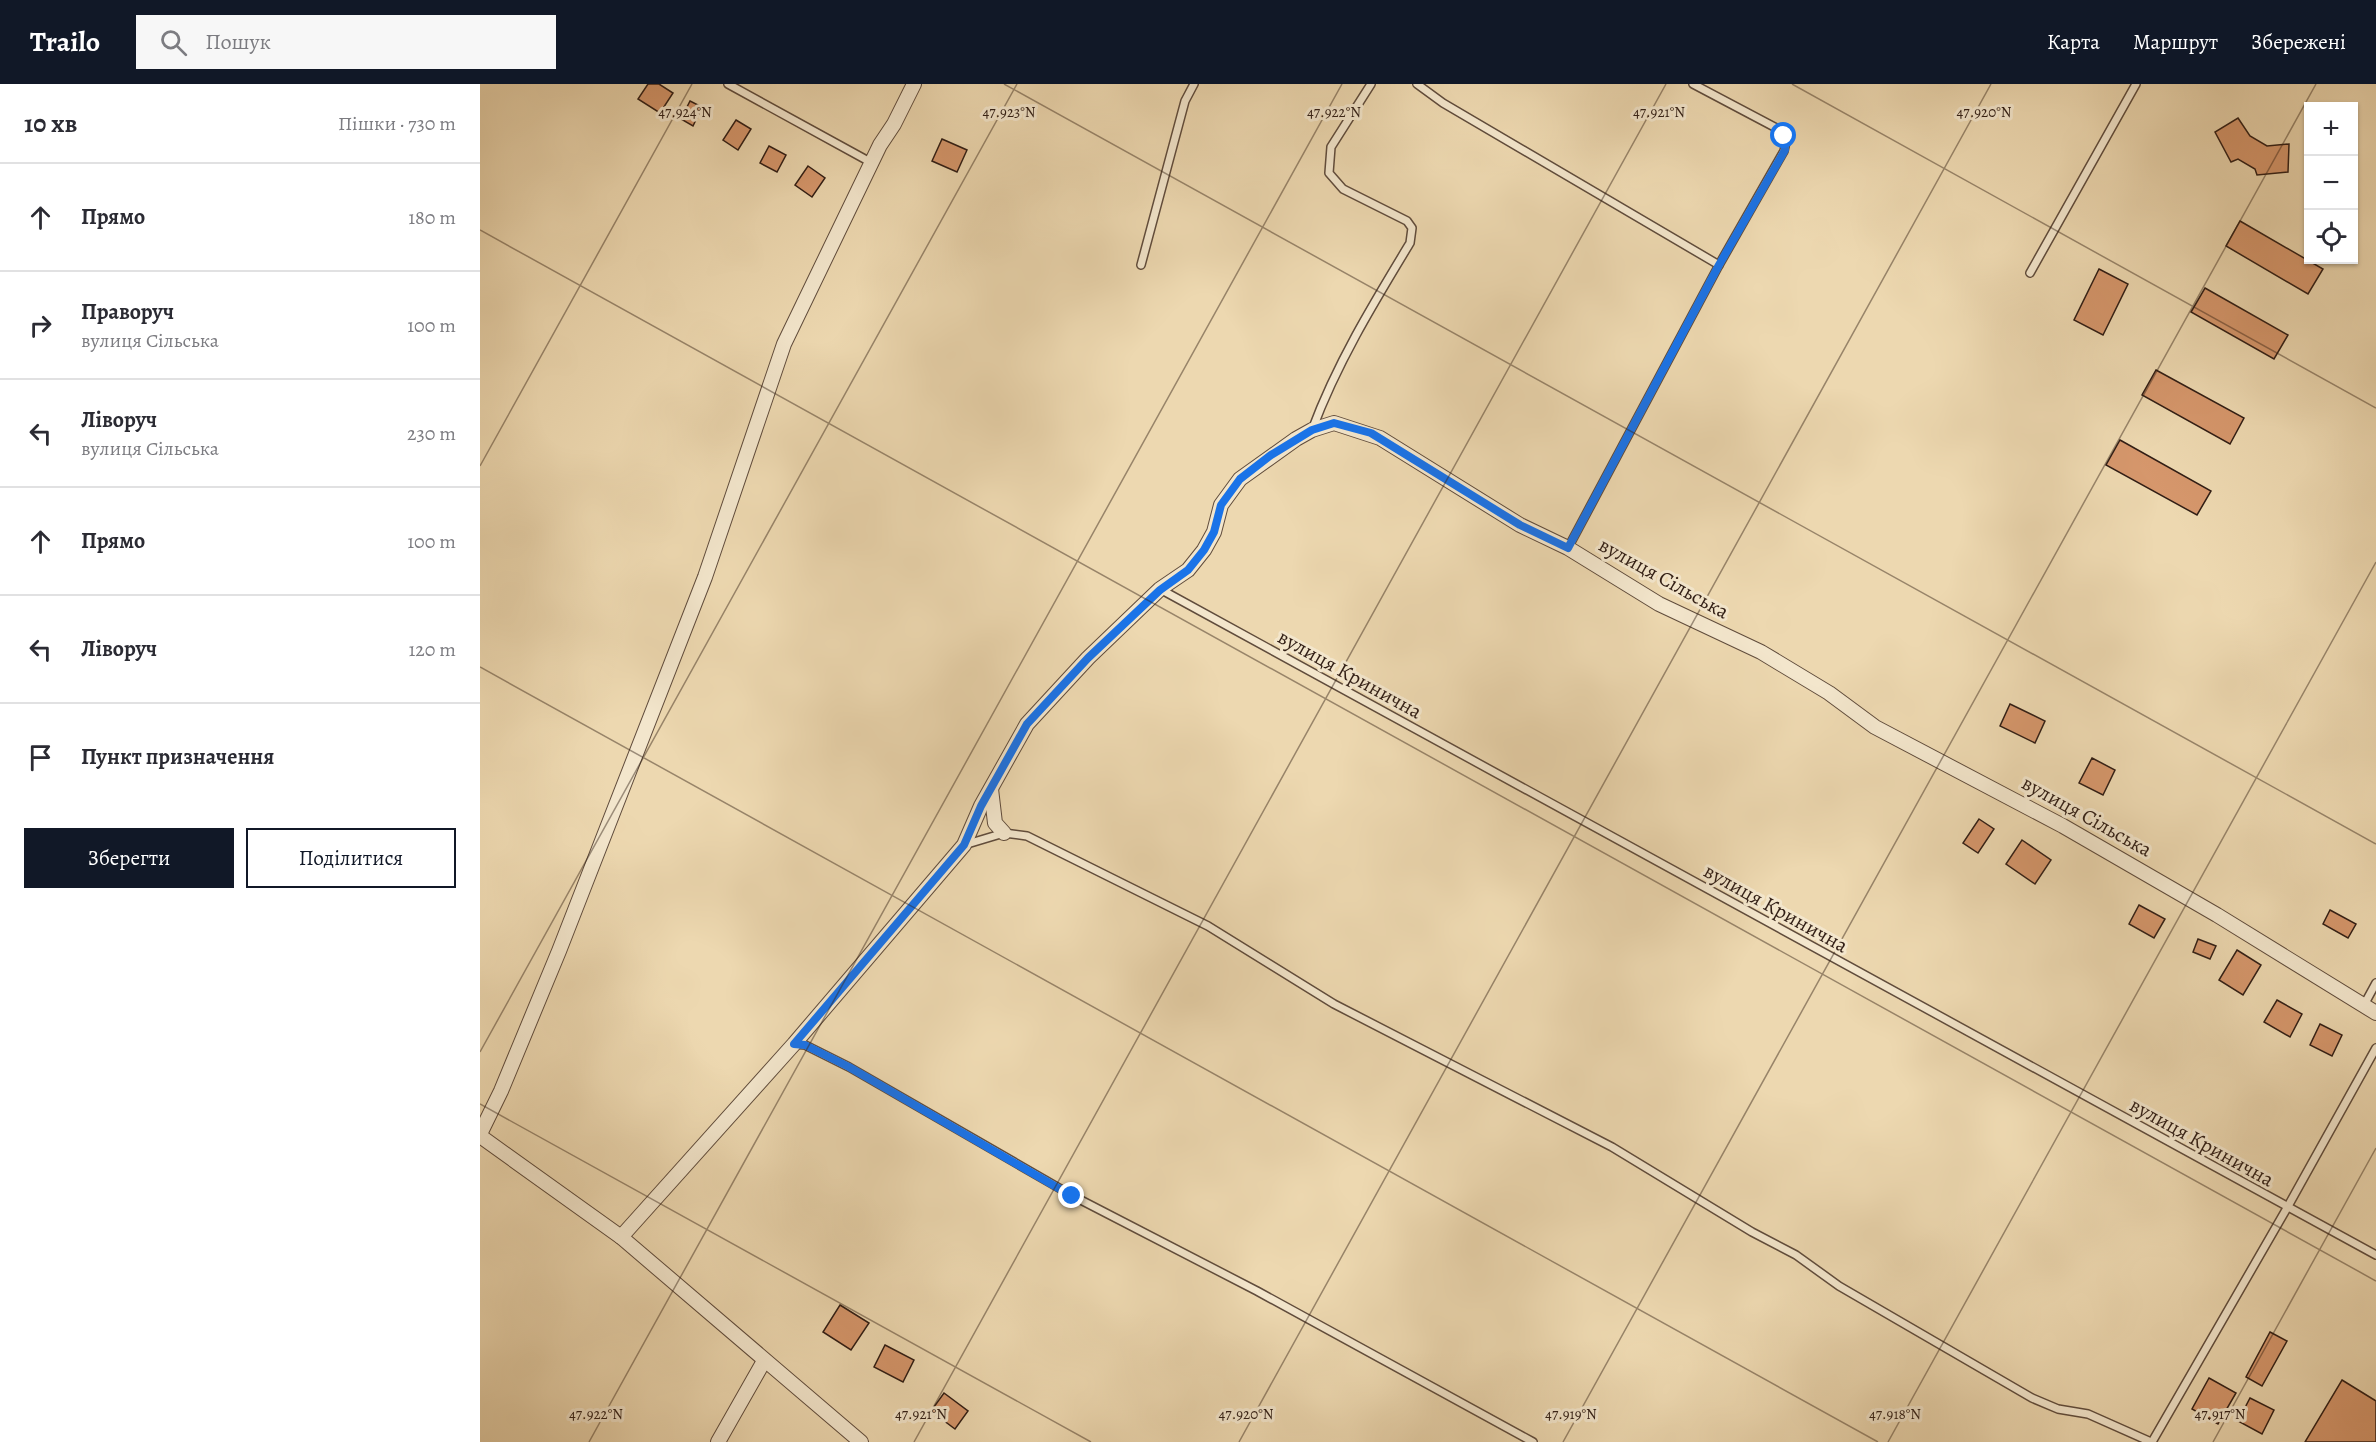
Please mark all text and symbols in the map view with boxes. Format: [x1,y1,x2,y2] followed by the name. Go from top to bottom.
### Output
[136,15,556,69] search box
[30,23,100,61] text: Trailo
[157,26,190,59] icon: search
[205,27,271,57] text: Пошук
[2047,28,2100,56] text: Карта
[2133,28,2218,56] text: Маршрут
[2251,28,2346,56] text: Збережені
[658,102,712,122] text: 47.924°N
[982,102,1036,122] text: 47.923°N
[1307,102,1361,122] text: 47.922°N
[1633,102,1685,122] text: 47.921°N
[1957,102,2012,122] text: 47.920°N
[2304,102,2358,264] map controls
[2304,102,2358,156] button: +
[24,106,77,141] text: 10 хв
[338,110,456,137] text: Пішки · 730 m
[1770,122,1796,148] route start
[2304,156,2358,210] button: −
[24,201,57,234] icon: ahead
[81,202,145,232] text: Прямо
[408,204,456,231] text: 180 m
[2304,210,2358,264] button: locate
[81,297,174,327] text: Праворуч
[24,309,57,342] icon: right
[407,312,456,339] text: 100 m
[81,327,219,354] text: вулиця Сільська
[81,405,157,435] text: Ліворуч
[24,417,57,450] icon: left
[407,420,456,447] text: 230 m
[81,435,219,462] text: вулиця Сільська
[24,525,57,558] icon: ahead
[81,526,145,556] text: Прямо
[407,528,456,555] text: 100 m
[1594,531,1734,626] street label: вулиця Сільська
[1273,623,1427,725] street label: вулиця Кринична
[24,633,57,666] icon: left
[81,634,157,664] text: Ліворуч
[408,636,456,663] text: 120 m
[24,741,57,774] icon: arrive
[81,742,274,772] text: Пункт призначення
[2017,769,2157,864] street label: вулиця Сільська
[24,828,234,888] button: Зберегти
[246,828,456,888] button: Поділитися
[1699,857,1853,959] street label: вулиця Кринична
[2125,1091,2279,1193] street label: вулиця Кринична
[1058,1182,1084,1208] route end
[569,1404,623,1424] text: 47.922°N
[895,1404,947,1424] text: 47.921°N
[1219,1404,1274,1424] text: 47.920°N
[1545,1404,1597,1424] text: 47.919°N
[1869,1404,1921,1424] text: 47.918°N
[2194,1404,2246,1424] text: 47.917°N

